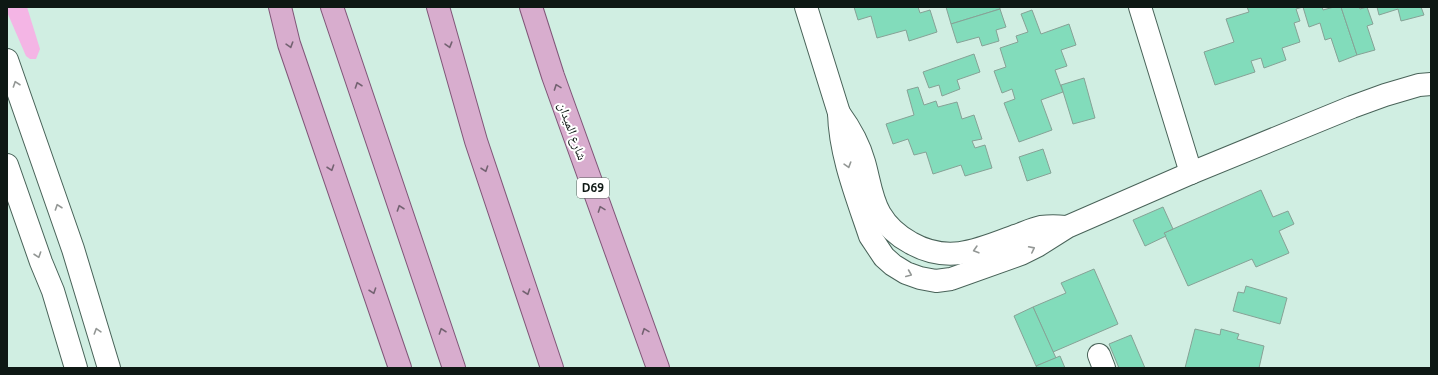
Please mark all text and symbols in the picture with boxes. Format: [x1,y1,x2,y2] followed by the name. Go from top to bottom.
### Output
[285,41,294,48] one-way arrow
[444,41,453,48] one-way arrow
[12,80,21,87] one-way arrow
[355,81,363,88] one-way arrow
[553,83,562,90] one-way arrow
[553,100,590,163] street label: شارع الميدان
[843,161,852,168] one-way arrow
[326,164,335,171] one-way arrow
[481,166,489,173] one-way arrow
[577,178,609,198] road number: D69
[55,203,63,210] one-way arrow
[396,205,405,212] one-way arrow
[597,206,606,213] one-way arrow
[973,245,980,254] one-way arrow
[1028,246,1035,253] one-way arrow
[33,251,42,258] one-way arrow
[905,269,912,277] one-way arrow
[368,287,377,294] one-way arrow
[522,289,531,296] one-way arrow
[93,327,102,334] one-way arrow
[438,328,447,335] one-way arrow
[641,328,650,335] one-way arrow

